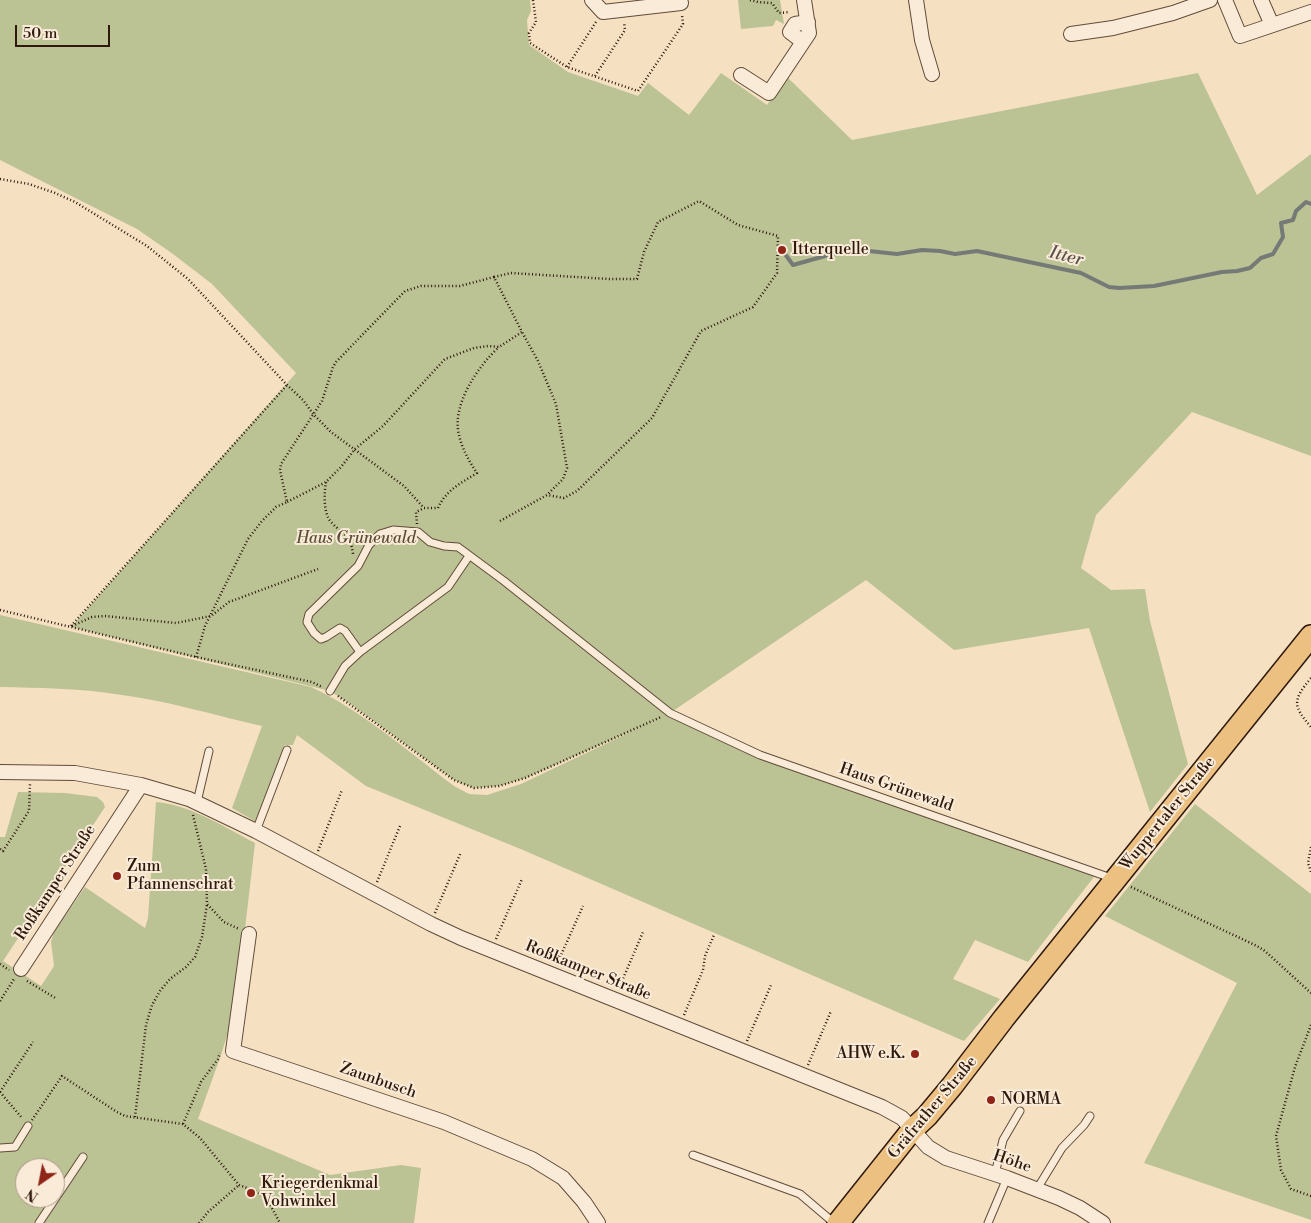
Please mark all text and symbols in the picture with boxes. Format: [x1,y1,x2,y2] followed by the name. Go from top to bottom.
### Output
[18,15,112,47] scale bar
[23,24,57,43] text: 50 m
[792,240,869,260] place label: Itterquelle
[1047,242,1085,272] water label: Itter
[776,244,788,256] marker: Itterquelle
[296,529,416,549] park label: Haus Grünewald
[1116,753,1220,875] street label: Wuppertaler Straße
[836,760,956,816] street label: Haus Grünewald
[11,822,101,944] street label: Roßkamper Straße
[127,857,234,895] place label: Zum Pfannenschrat
[111,870,123,882] marker: Zum Pfannenschrat
[522,937,654,1005] street label: Roßkamper Straße
[836,1044,905,1064] place label: AHW e.K.
[909,1048,921,1060] marker: AHW e.K.
[885,1053,981,1163] street label: Gräfrather Straße
[337,1059,419,1103] street label: Zaunbusch
[1001,1090,1061,1110] place label: NORMA
[985,1094,997,1106] marker: NORMA
[990,1147,1034,1177] street label: Höhe
[15,1158,65,1208] north arrow
[261,1174,378,1212] place label: Kriegerdenkmal Vohwinkel
[23,1184,42,1205] text: N
[245,1187,257,1199] marker: Kriegerdenkmal Vohwinkel

